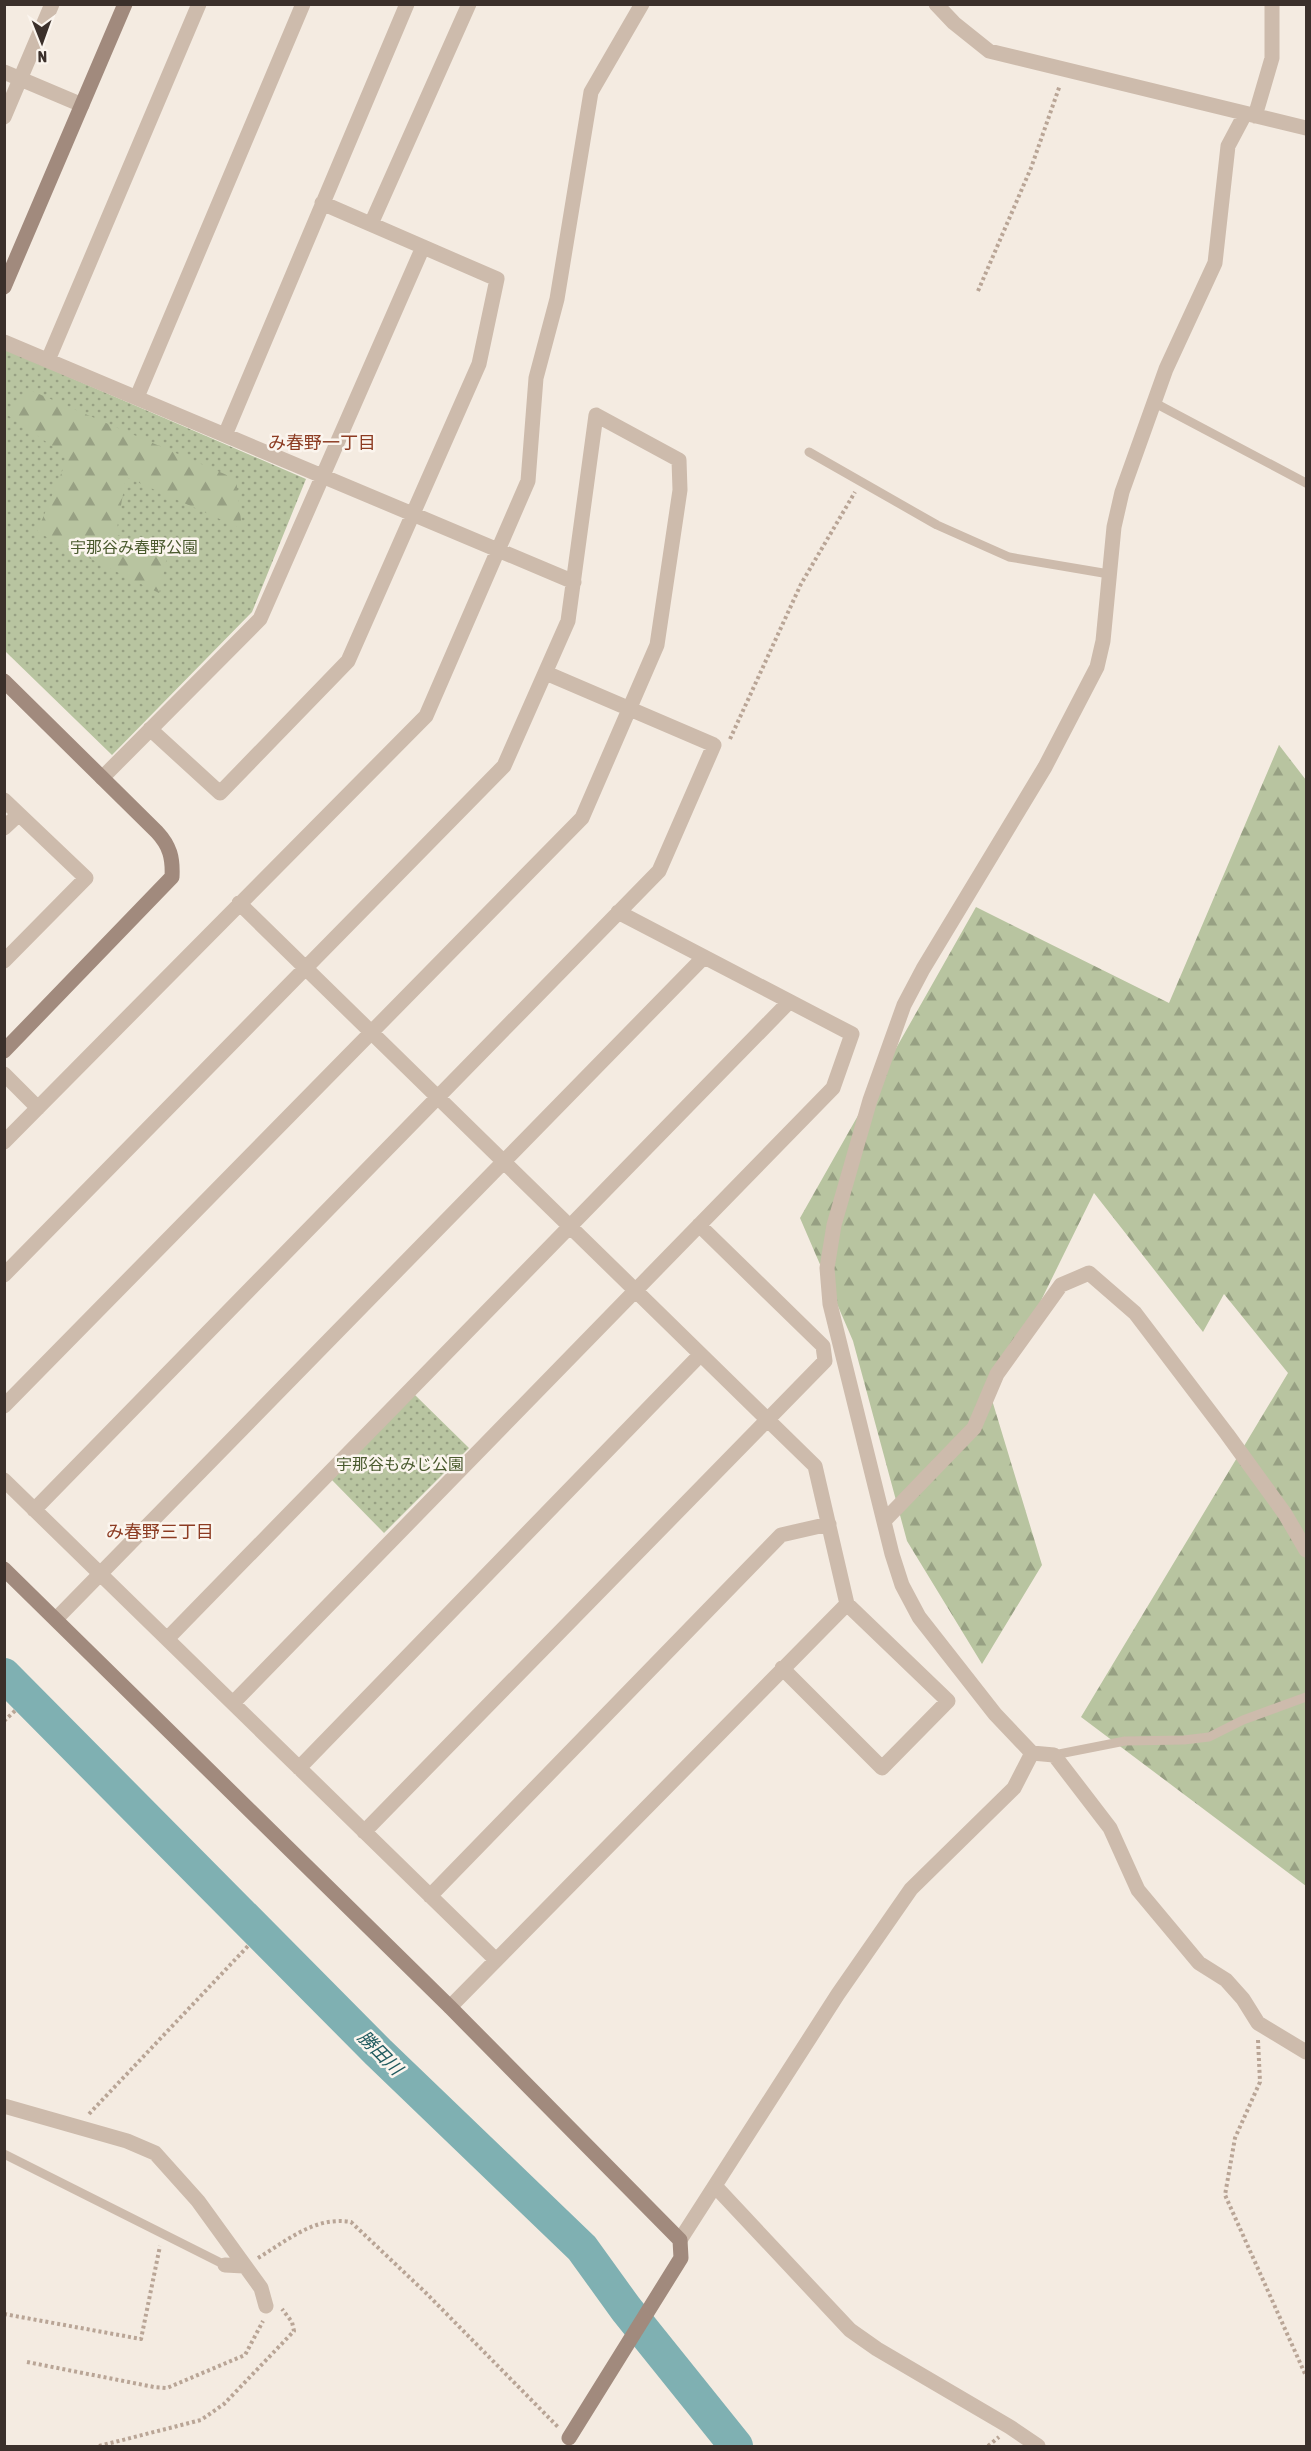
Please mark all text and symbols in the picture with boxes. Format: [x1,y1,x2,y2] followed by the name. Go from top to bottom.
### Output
[12,12,72,72] north arrow
[37,48,47,66] text: N
[268,432,376,453] district label: み春野一丁目
[70,538,198,556] park label: 宇那谷み春野公園
[336,1455,464,1473] park label: 宇那谷もみじ公園
[106,1521,214,1542] district label: み春野三丁目
[354,2026,408,2081] water label: 勝田川

